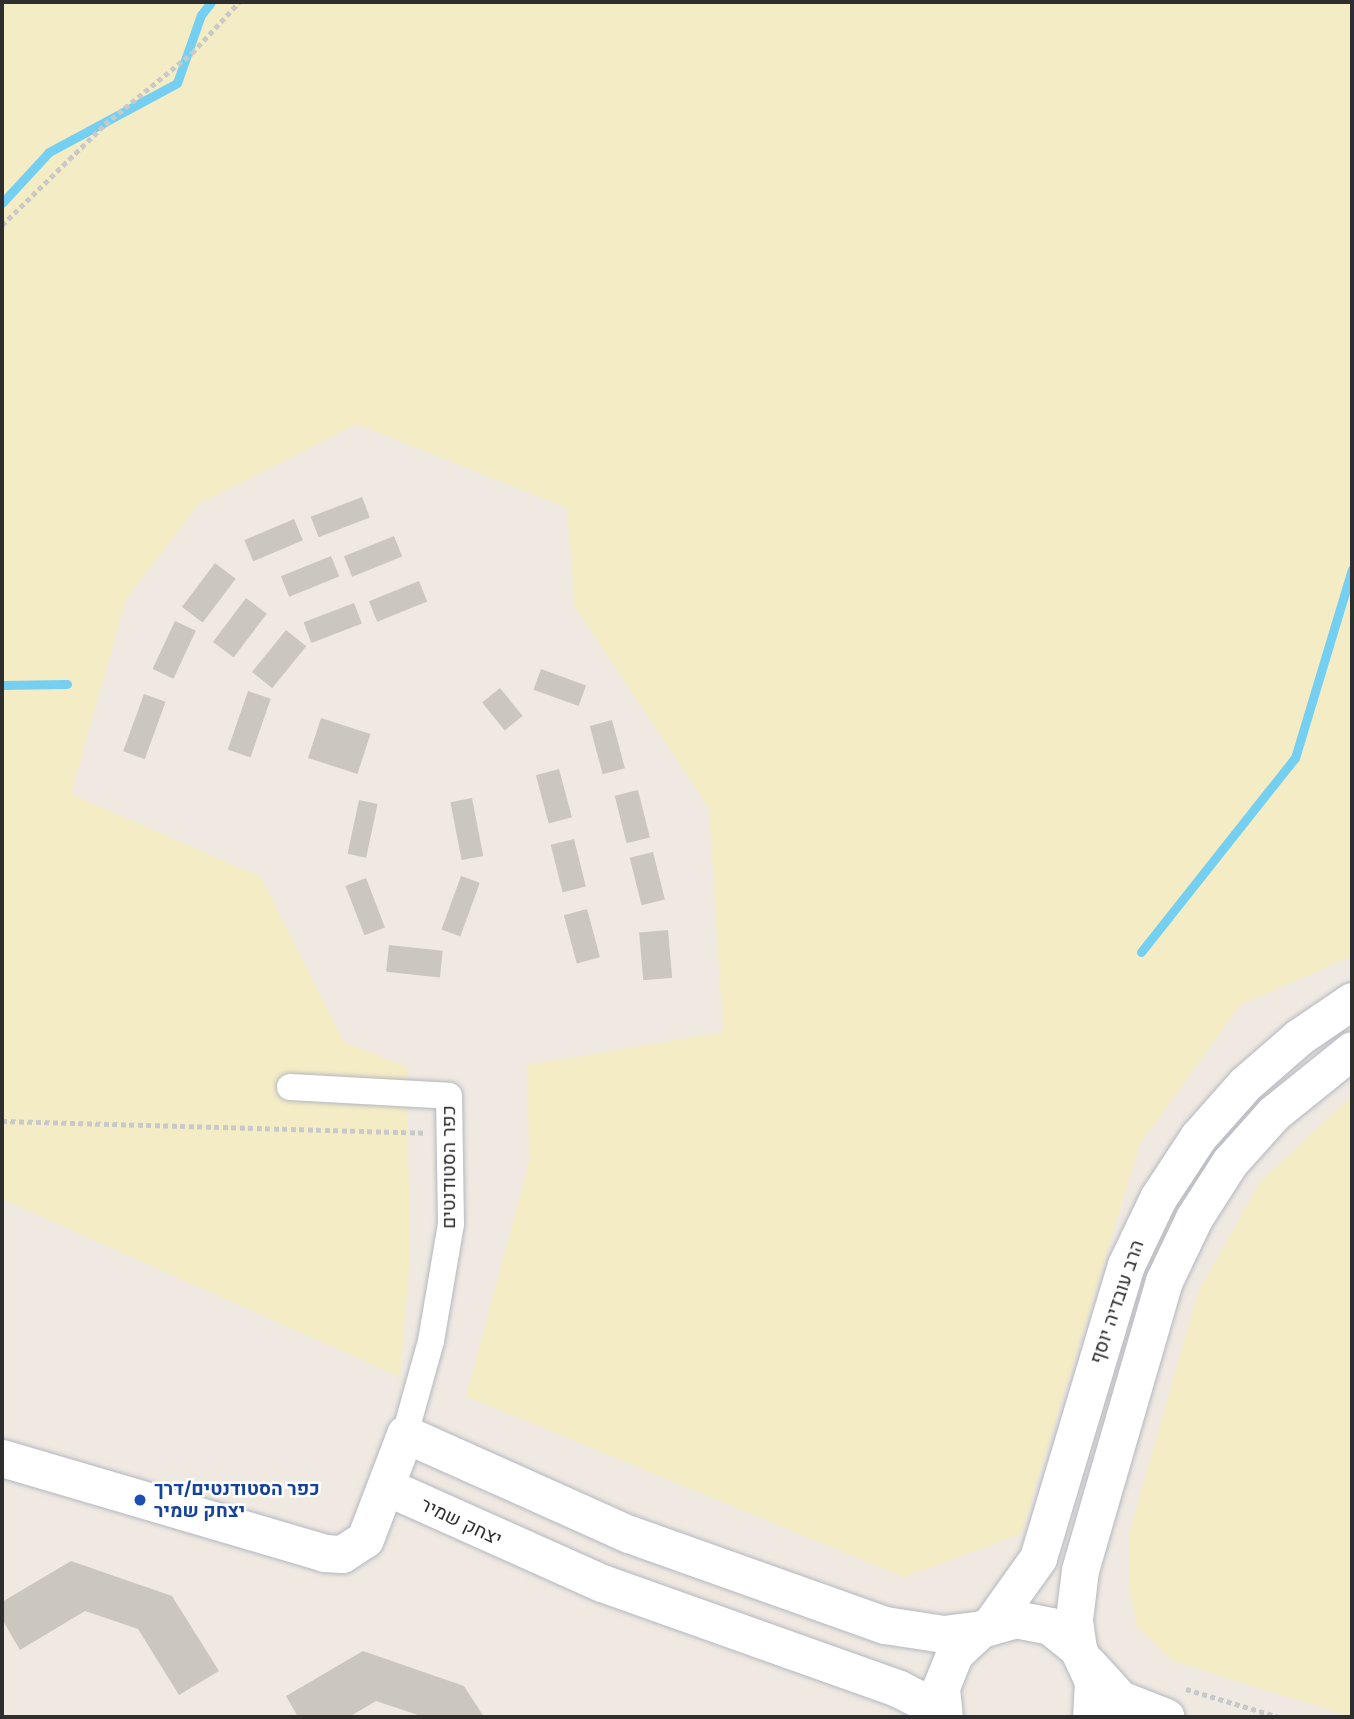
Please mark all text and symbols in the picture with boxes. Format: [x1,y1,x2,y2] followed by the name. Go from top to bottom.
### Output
[438,1105,460,1229] street label: כפר הסטודנטים
[1085,1237,1149,1367] street label: הרב עובדיה יוסף
[154,1478,320,1522] place label: כפר הסטודנטים/דרך יצחק שמיר
[132,1492,148,1508] marker: כפר הסטודנטים/דרך יצחק שמיר
[417,1493,505,1551] street label: יצחק שמיר

